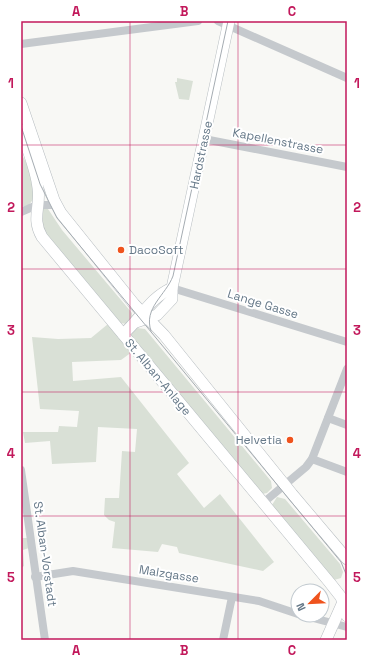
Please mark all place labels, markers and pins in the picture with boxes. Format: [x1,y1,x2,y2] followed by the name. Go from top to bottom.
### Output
[129,242,183,258] place label: DacoSoft
[116,245,126,255] marker: DacoSoft
[236,432,282,448] place label: Helvetia
[285,435,295,445] marker: Helvetia

